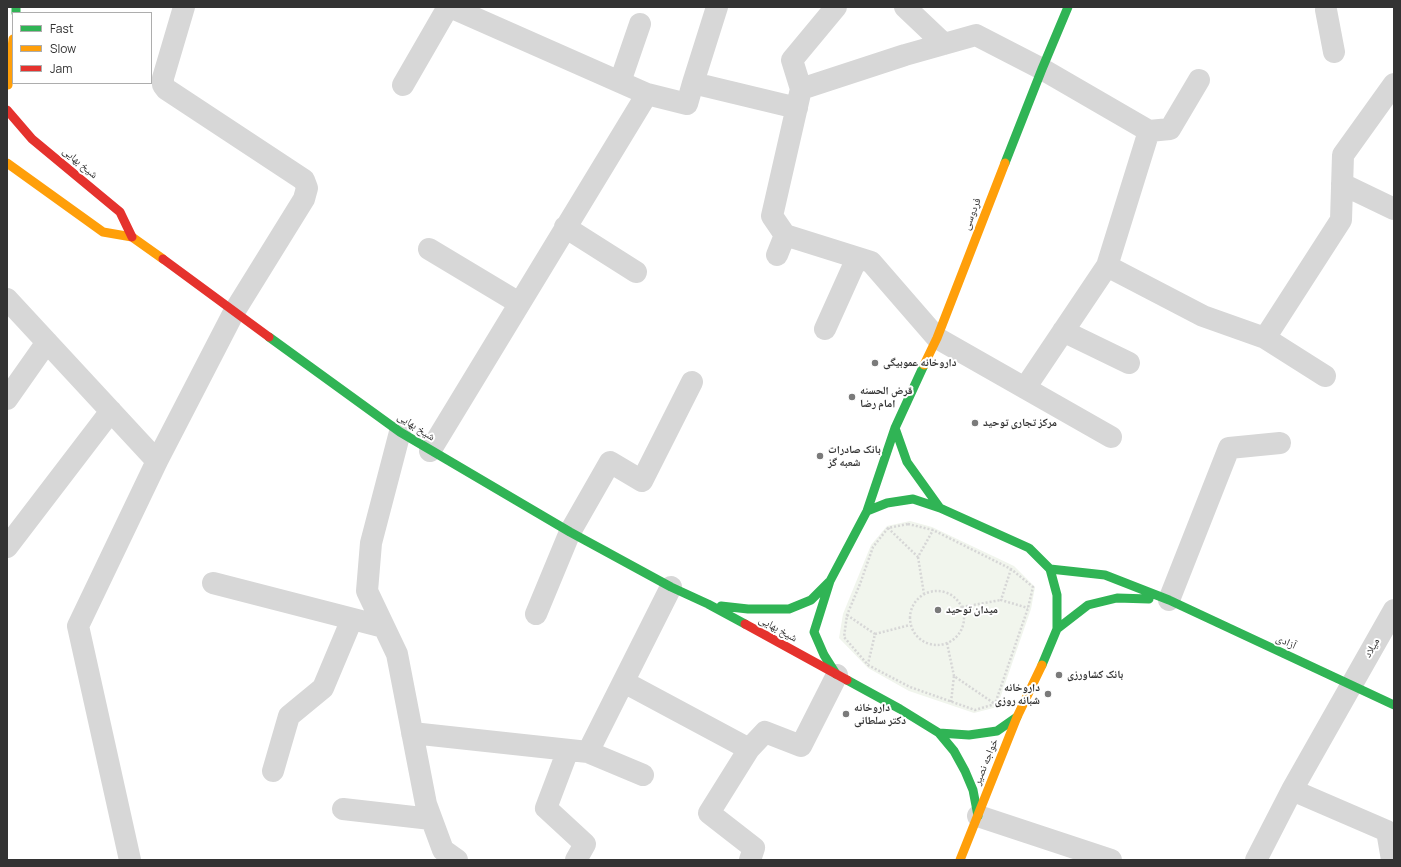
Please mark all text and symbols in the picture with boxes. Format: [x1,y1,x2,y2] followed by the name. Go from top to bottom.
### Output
[12,12,152,84] legend
[50,20,74,37] text: Fast
[50,40,76,57] text: Slow
[50,60,72,77] text: Jam
[60,144,100,182] street label: شیخ بهایی
[960,196,984,232] street label: فردوسی
[883,356,956,370] place label: داروخانه عموبیگی
[870,358,880,368] marker: داروخانه عموبیگی
[860,384,912,410] place label: قرض الحسنه امام رضا
[847,392,857,402] marker: قرض الحسنه امام رضا
[395,410,437,444] street label: شیخ بهایی
[983,416,1057,430] place label: مرکز تجاری توحید
[970,418,980,428] marker: مرکز تجاری توحید
[828,443,881,469] place label: بانک صادرات شعبه گز
[815,451,825,461] marker: بانک صادرات شعبه گز
[946,603,998,617] place label: میدان توحید
[933,605,943,615] marker: میدان توحید
[756,613,800,645] street label: شیخ بهایی
[1274,632,1298,652] street label: آزادی
[1361,636,1383,660] street label: میلاد
[1067,668,1123,682] place label: بانک کشاورزی
[1054,670,1064,680] marker: بانک کشاورزی
[995,681,1040,707] place label: داروخانه شبانه روزی
[1043,689,1053,699] marker: داروخانه شبانه روزی
[854,701,906,727] place label: داروخانه دکتر سلطانی
[841,709,851,719] marker: داروخانه دکتر سلطانی
[971,737,1001,787] street label: خواجه نصیر

